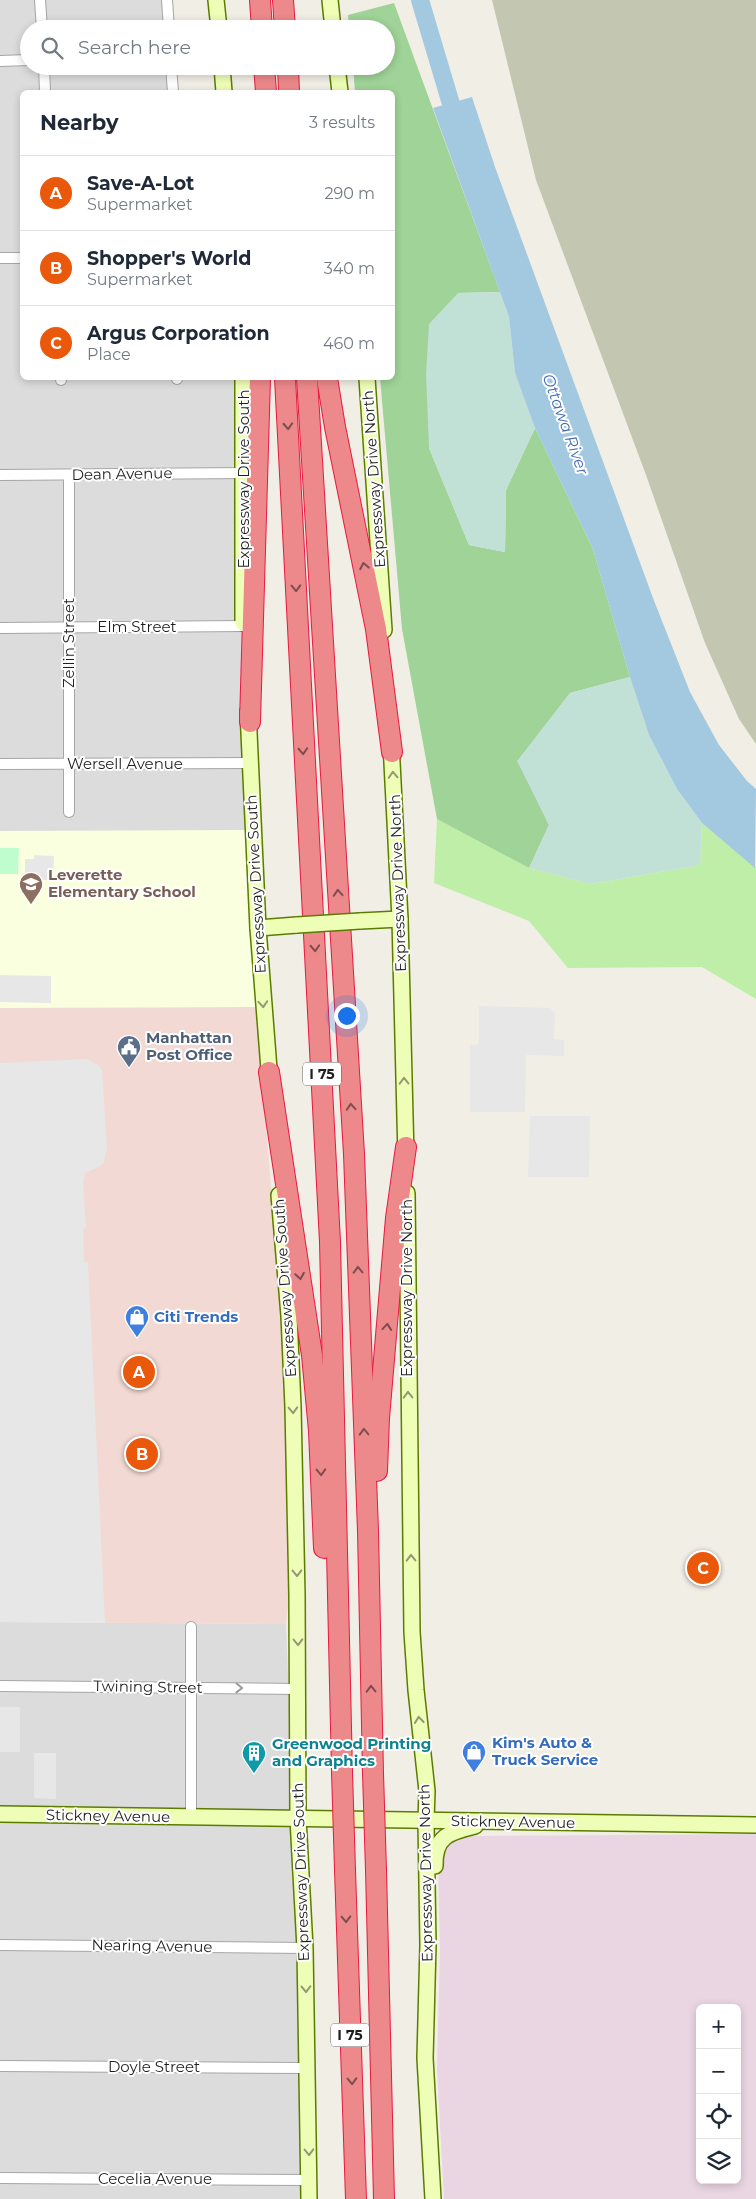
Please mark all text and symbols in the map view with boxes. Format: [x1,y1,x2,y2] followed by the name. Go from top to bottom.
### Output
[20,20,395,75] search box
[38,34,66,62] icon: search
[78,36,191,59] text: Search here
[40,110,119,135] text: Nearby
[309,113,375,132] text: 3 results
[87,172,194,195] text: Save-A-Lot
[50,184,62,203] text: A
[324,184,375,203] text: 290 m
[87,195,193,214] text: Supermarket
[87,247,252,270] text: Shopper's World
[50,259,62,278] text: B
[324,259,375,278] text: 340 m
[87,270,193,289] text: Supermarket
[87,322,270,345] text: Argus Corporation
[50,334,62,353] text: C
[323,334,375,353] text: 460 m
[87,345,131,364] text: Place
[538,371,593,478] water label: Ottawa River
[234,389,253,569] street label: Expressway Drive South
[358,390,389,569] street label: Expressway Drive North
[282,422,293,430] one-way arrow
[71,463,173,484] street label: Dean Avenue
[359,561,370,570] one-way arrow
[290,585,301,593] one-way arrow
[59,598,78,688] street label: Zellin Street
[97,617,177,636] street label: Elm Street
[298,747,309,755] one-way arrow
[67,754,183,773] street label: Wersell Avenue
[387,771,398,779] one-way arrow
[241,794,270,974] street label: Expressway Drive South
[385,794,410,972] street label: Expressway Drive North
[48,865,196,901] place label: Leverette Elementary School
[18,871,44,905] school or university icon: Leverette Elementary School
[332,888,343,896] one-way arrow
[310,944,321,952] one-way arrow
[257,1000,268,1008] one-way arrow
[334,1003,360,1029] your location
[146,1028,232,1064] place label: Manhattan Post Office
[116,1034,142,1068] public building icon: Manhattan Post Office
[303,1062,341,1086] road number: I 75
[399,1077,409,1084] one-way arrow
[346,1103,357,1111] one-way arrow
[269,1198,300,1378] street label: Expressway Drive South
[397,1199,416,1377] street label: Expressway Drive North
[353,1265,363,1273] one-way arrow
[295,1272,305,1280] one-way arrow
[124,1304,150,1338] shop icon: Citi Trends
[154,1307,238,1326] place label: Citi Trends
[381,1323,392,1331] one-way arrow
[123,1353,155,1391] pin: A
[403,1391,413,1398] one-way arrow
[288,1407,298,1415] one-way arrow
[359,1428,369,1436] one-way arrow
[126,1435,158,1473] pin: B
[316,1468,326,1476] one-way arrow
[687,1549,719,1587] pin: C
[406,1553,416,1561] one-way arrow
[292,1570,302,1577] one-way arrow
[293,1638,303,1646] one-way arrow
[93,1676,203,1697] street label: Twining Street
[236,1683,244,1693] one-way arrow
[366,1685,376,1693] one-way arrow
[414,1715,425,1723] one-way arrow
[492,1733,598,1769] place label: Kim's Auto & Truck Service
[272,1734,431,1770] place label: Greenwood Printing and Graphics
[461,1739,487,1773] shop icon: Kim's Auto & Truck Service
[241,1740,267,1774] building icon: Greenwood Printing and Graphics
[288,1782,313,1962] street label: Expressway Drive South
[414,1784,437,1962] street label: Expressway Drive North
[46,1805,170,1826] street label: Stickney Avenue
[451,1811,575,1832] street label: Stickney Avenue
[341,1915,352,1923] one-way arrow
[91,1935,213,1956] street label: Nearing Avenue
[300,1985,311,1993] one-way arrow
[696,2004,741,2184] map controls
[696,2004,741,2049] button: +
[331,2024,369,2046] road number: I 75
[696,2049,741,2094] button: −
[108,2057,200,2076] street label: Doyle Street
[347,2078,358,2086] one-way arrow
[696,2094,741,2139] button: locate
[696,2139,741,2184] button: layers
[303,2148,314,2156] one-way arrow
[98,2169,212,2188] street label: Cecelia Avenue

